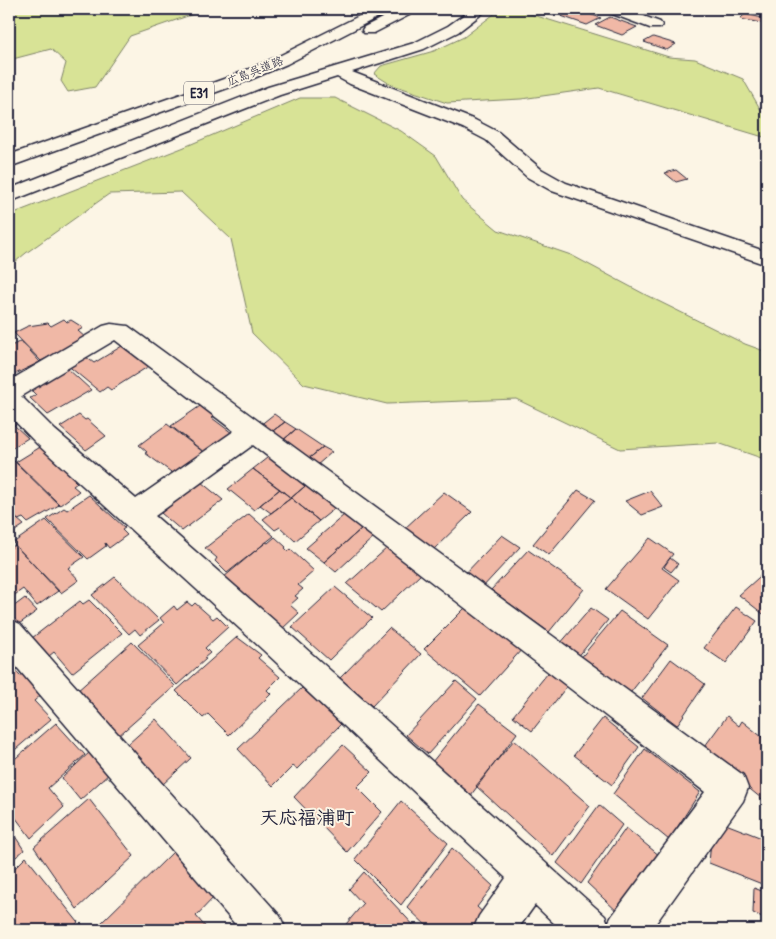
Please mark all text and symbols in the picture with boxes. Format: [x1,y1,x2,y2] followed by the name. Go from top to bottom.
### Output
[224,51,286,90] street label: 広島呉道路
[184,82,214,105] road number: E31
[259,804,355,830] district label: 天応福浦町

